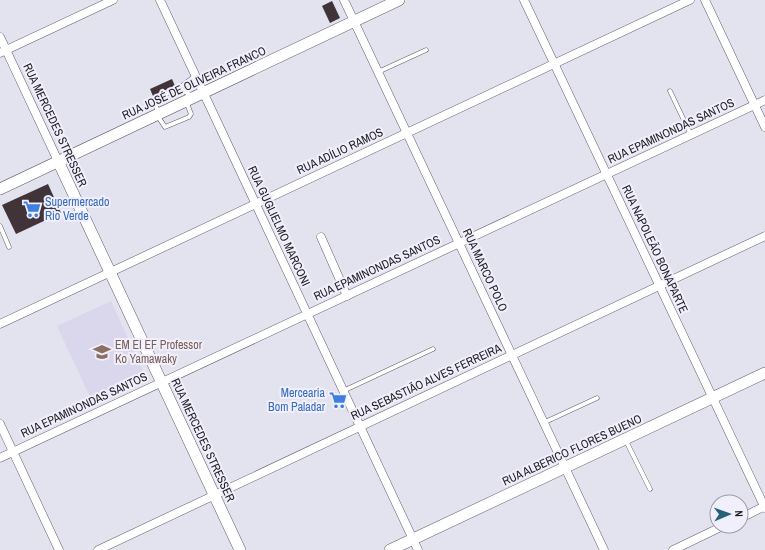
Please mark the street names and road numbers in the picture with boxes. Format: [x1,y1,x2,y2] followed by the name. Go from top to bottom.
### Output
[119,42,269,123] street label: RUA JOSÉ DE OLIVEIRA FRANCO
[19,61,91,189] street label: RUA MERCEDES STRESSER
[605,94,737,167] street label: RUA EPAMINONDAS SANTOS
[294,124,386,178] street label: RUA ADÍLIO RAMOS
[244,163,314,289] street label: RUA GUGLIELMO MARCONI
[618,182,692,316] street label: RUA NAPOLEÃO BONAPARTE
[459,226,511,314] street label: RUA MARCO POLO
[311,231,443,304] street label: RUA EPAMINONDAS SANTOS
[348,340,504,424] street label: RUA SEBASTIÃO ALVES FERREIRA
[18,368,150,441] street label: RUA EPAMINONDAS SANTOS
[167,376,239,504] street label: RUA MERCEDES STRESSER
[500,410,645,489] street label: RUA ALBERICO FLORES BUENO

